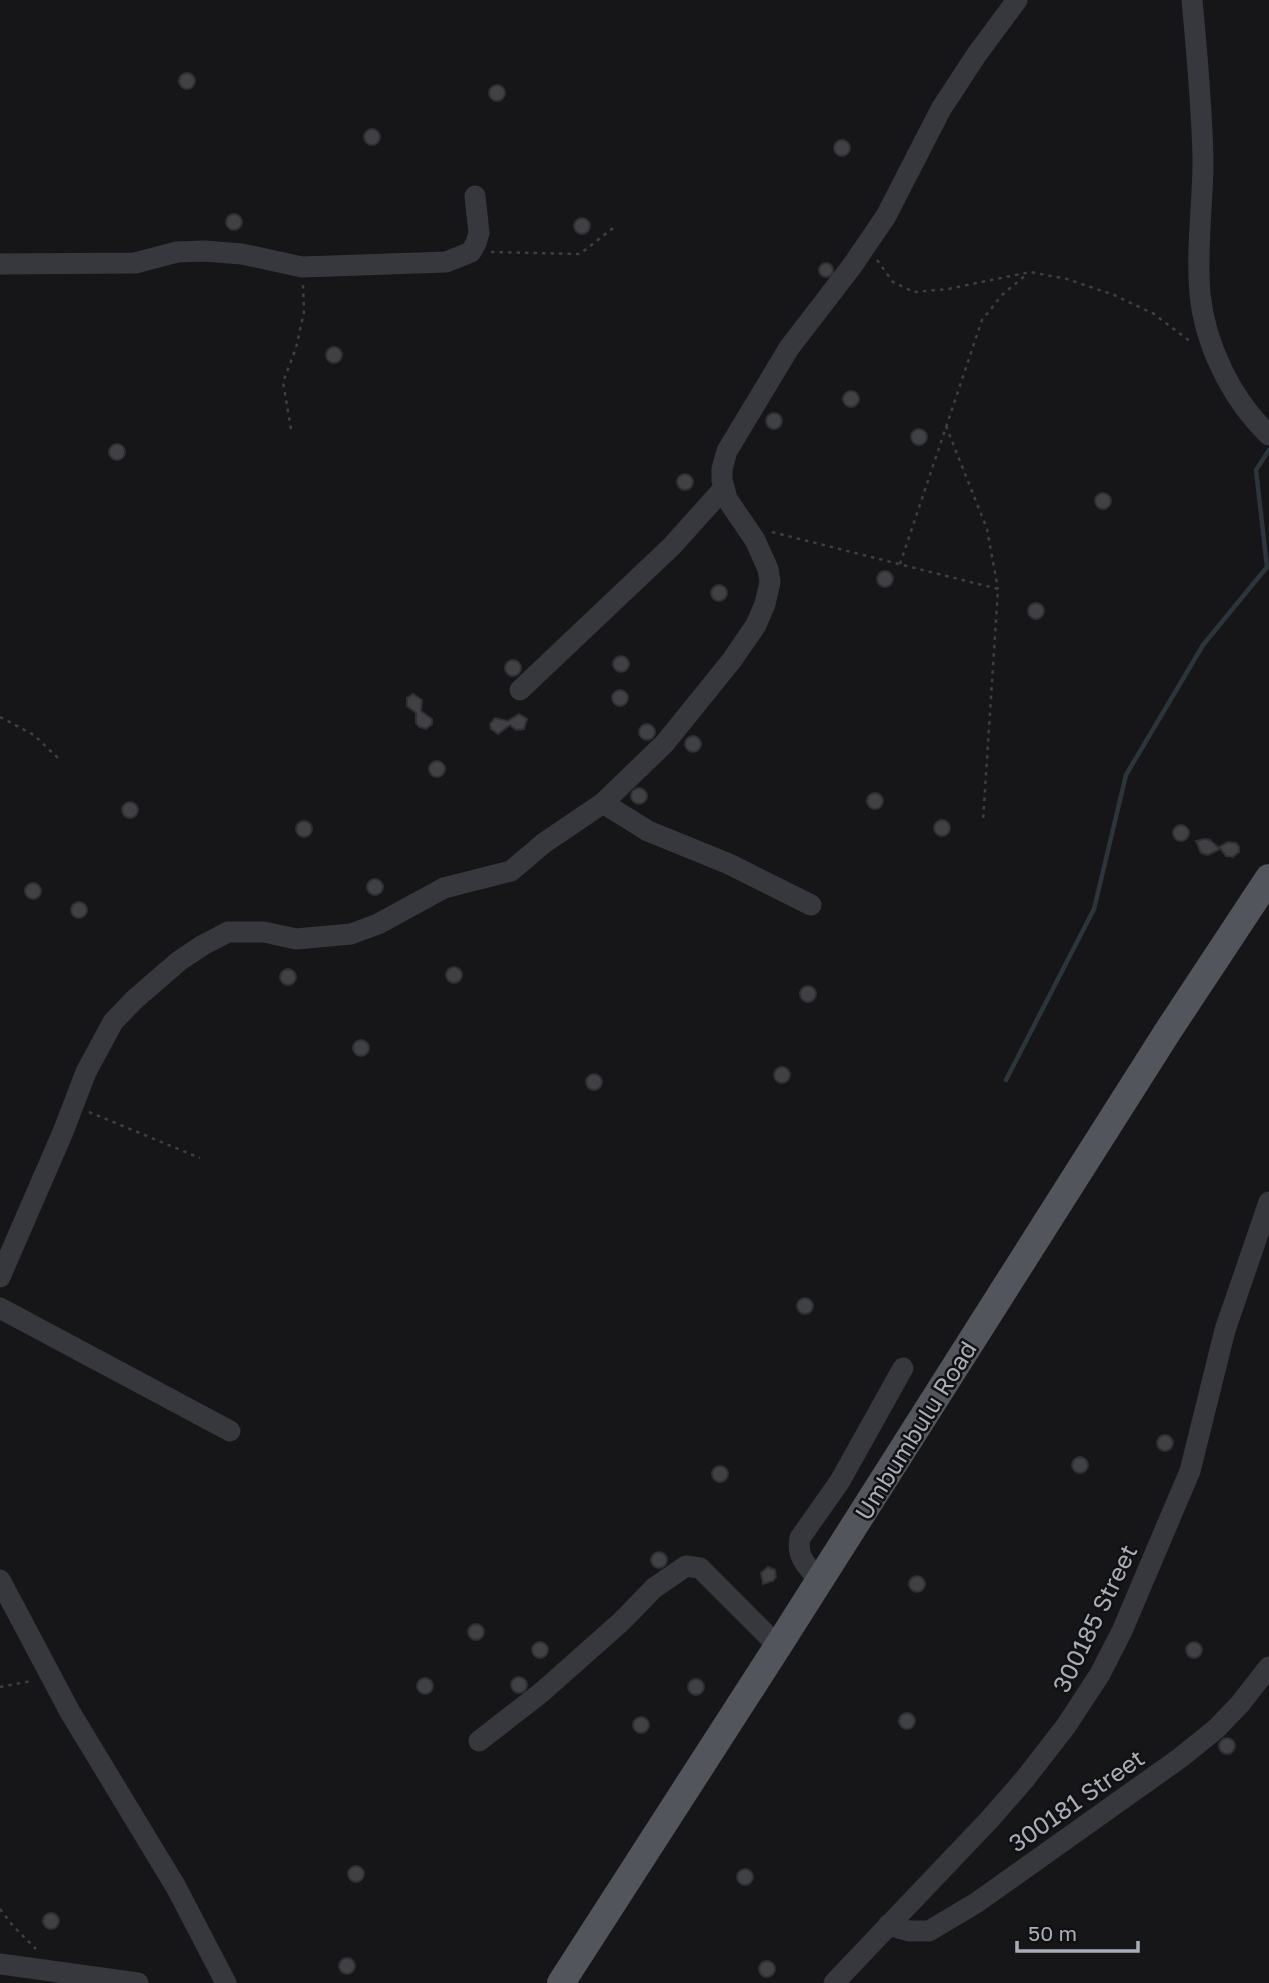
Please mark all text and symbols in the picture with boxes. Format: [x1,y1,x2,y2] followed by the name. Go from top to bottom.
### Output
[848,1335,982,1525] street label: Umbumbulu Road
[1046,1539,1142,1697] street label: 300185 Street
[1003,1743,1149,1857] street label: 300181 Street
[1017,1910,1138,1954] scale bar
[1028,1920,1077,1946] text: 50 m

